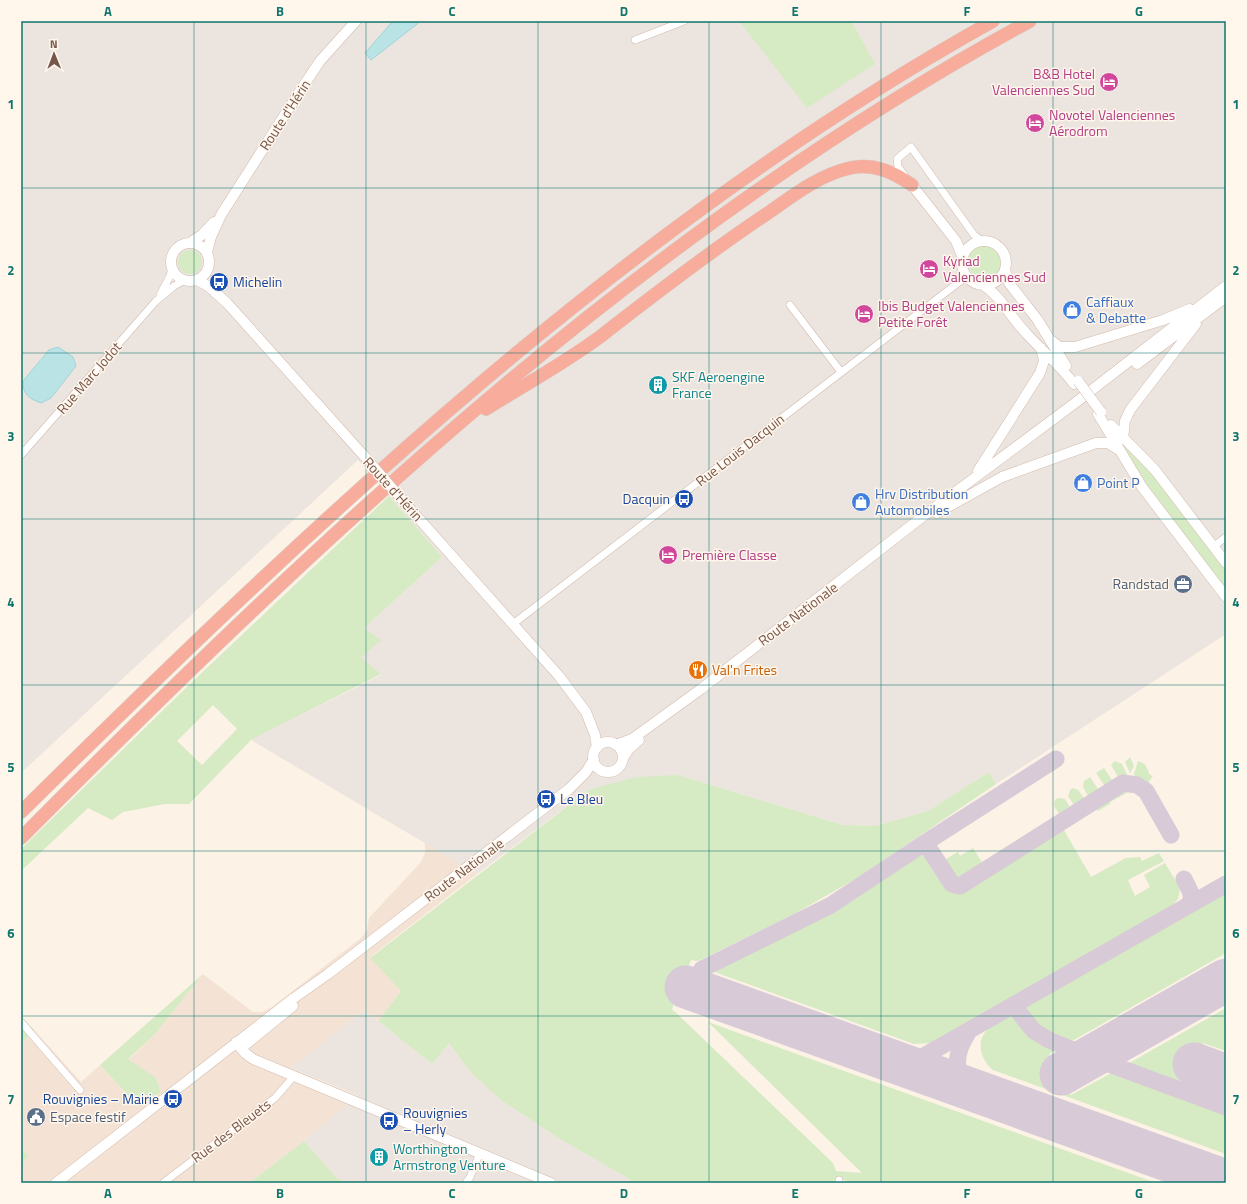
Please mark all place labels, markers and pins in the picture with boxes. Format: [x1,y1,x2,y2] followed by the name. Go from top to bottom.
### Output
[992,63,1095,100] place label: B&B Hotel Valenciennes Sud
[1098,71,1120,93] hotel icon: B&B Hotel Valenciennes Sud
[1049,104,1175,141] place label: Novotel Valenciennes Aérodrom
[1024,112,1046,134] hotel icon: Novotel Valenciennes Aérodrom
[943,250,1046,287] place label: Kyriad Valenciennes Sud
[918,258,940,280] hotel icon: Kyriad Valenciennes Sud
[208,271,230,293] bus stop icon: Michelin
[233,271,282,292] place label: Michelin
[1086,291,1146,328] place label: Caffiaux & Debatte
[878,295,1025,332] place label: Ibis Budget Valenciennes Petite Forêt
[1061,299,1083,321] shop icon: Caffiaux & Debatte
[853,303,875,325] hotel icon: Ibis Budget Valenciennes Petite Forêt
[672,366,765,403] place label: SKF Aeroengine France
[647,374,669,396] building icon: SKF Aeroengine France
[1072,472,1094,494] shop icon: Point P
[1097,472,1139,493] place label: Point P
[875,483,968,520] place label: Hrv Distribution Automobiles
[623,488,670,509] place label: Dacquin
[673,488,695,510] bus stop icon: Dacquin
[850,491,872,513] shop icon: Hrv Distribution Automobiles
[657,544,679,566] hotel icon: Première Classe
[682,544,777,565] place label: Première Classe
[1113,573,1169,594] place label: Randstad
[1172,573,1194,595] office icon: Randstad
[687,659,709,681] restaurant icon: Val'n Frites
[712,659,777,680] place label: Val'n Frites
[535,788,557,810] bus stop icon: Le Bleu
[560,788,603,809] place label: Le Bleu
[43,1088,159,1109] place label: Rouvignies – Mairie
[162,1088,184,1110] bus stop icon: Rouvignies – Mairie
[403,1102,467,1139] place label: Rouvignies – Herly
[25,1106,47,1128] public building icon: Espace festif
[50,1106,126,1127] place label: Espace festif
[378,1110,400,1132] bus stop icon: Rouvignies – Herly
[393,1138,506,1175] place label: Worthington Armstrong Venture
[368,1146,390,1168] building icon: Worthington Armstrong Venture

